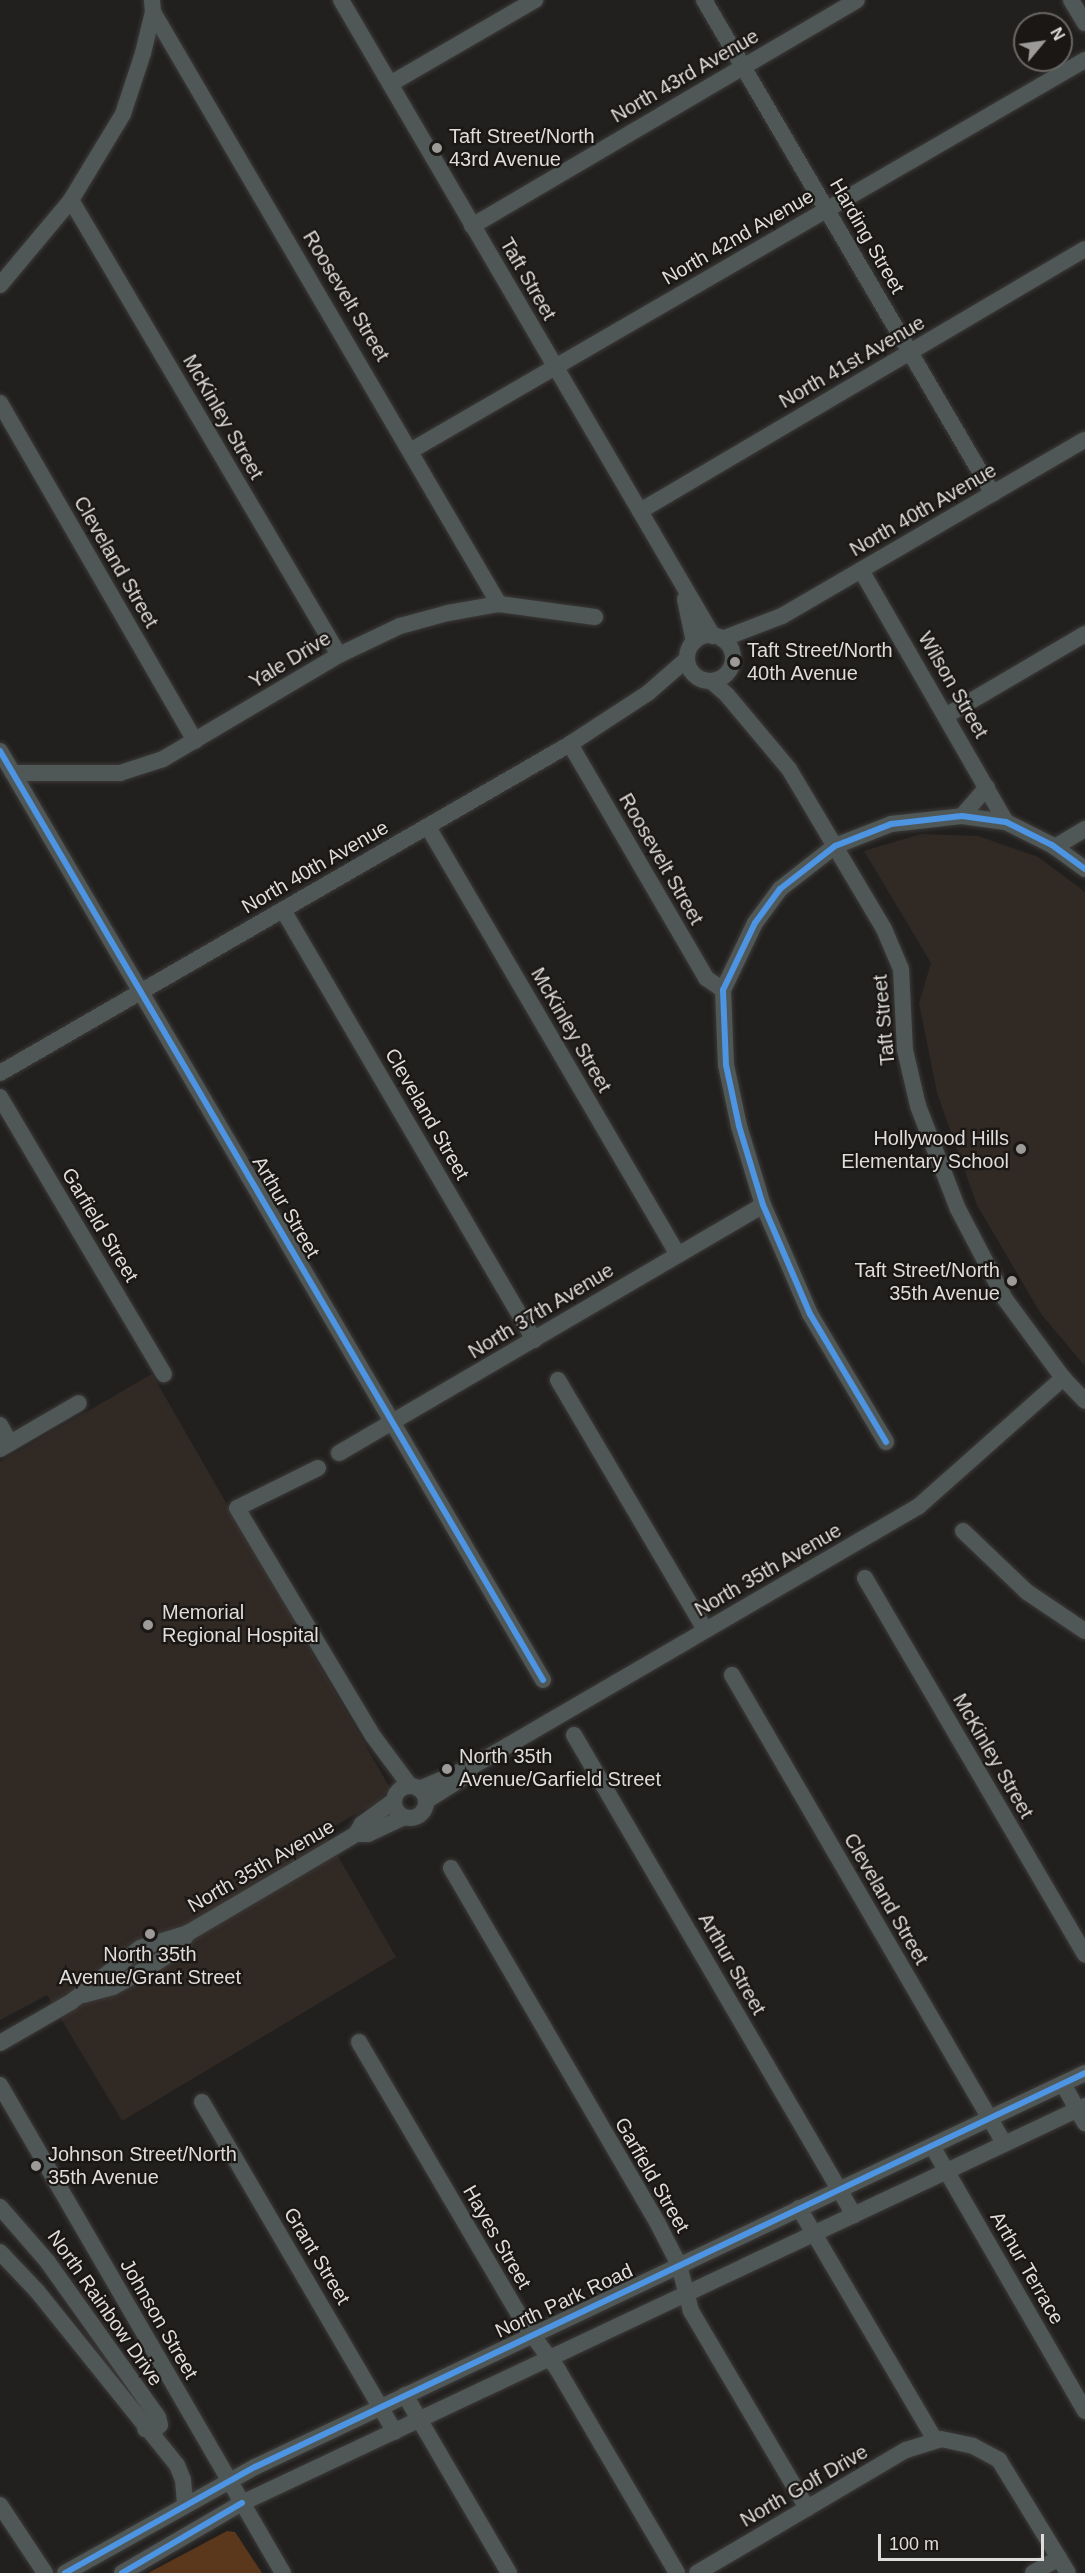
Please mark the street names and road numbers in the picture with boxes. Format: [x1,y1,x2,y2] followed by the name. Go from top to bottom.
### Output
[606,24,764,128] street label: North 43rd Avenue
[824,174,910,298] street label: Harding Street
[658,184,818,290] street label: North 42nd Avenue
[298,226,394,366] street label: Roosevelt Street
[495,234,561,324] street label: Taft Street
[774,310,930,414] street label: North 41st Avenue
[178,350,268,484] street label: McKinley Street
[845,458,1001,562] street label: North 40th Avenue
[69,492,163,632] street label: Cleveland Street
[245,626,335,694] street label: Yale Drive
[913,628,993,742] street label: Wilson Street
[614,789,708,929] street label: Roosevelt Street
[237,815,393,919] street label: North 40th Avenue
[526,963,616,1097] street label: McKinley Street
[868,974,900,1066] street label: Taft Street
[380,1044,474,1184] street label: Cleveland Street
[247,1152,325,1262] street label: Arthur Street
[57,1164,143,1286] street label: Garfield Street
[463,1258,619,1364] street label: North 37th Avenue
[690,1518,846,1622] street label: North 35th Avenue
[948,1689,1038,1823] street label: McKinley Street
[183,1814,339,1918] street label: North 35th Avenue
[839,1829,933,1969] street label: Cleveland Street
[693,1909,771,2019] street label: Arthur Street
[609,2113,695,2237] street label: Garfield Street
[458,2181,536,2293] street label: Hayes Street
[279,2203,355,2309] street label: Grant Street
[985,2207,1069,2329] street label: Arthur Terrace
[42,2226,168,2390] street label: North Rainbow Drive
[115,2255,203,2383] street label: Johnson Street
[491,2259,637,2343] street label: North Park Road
[736,2440,872,2532] street label: North Golf Drive

